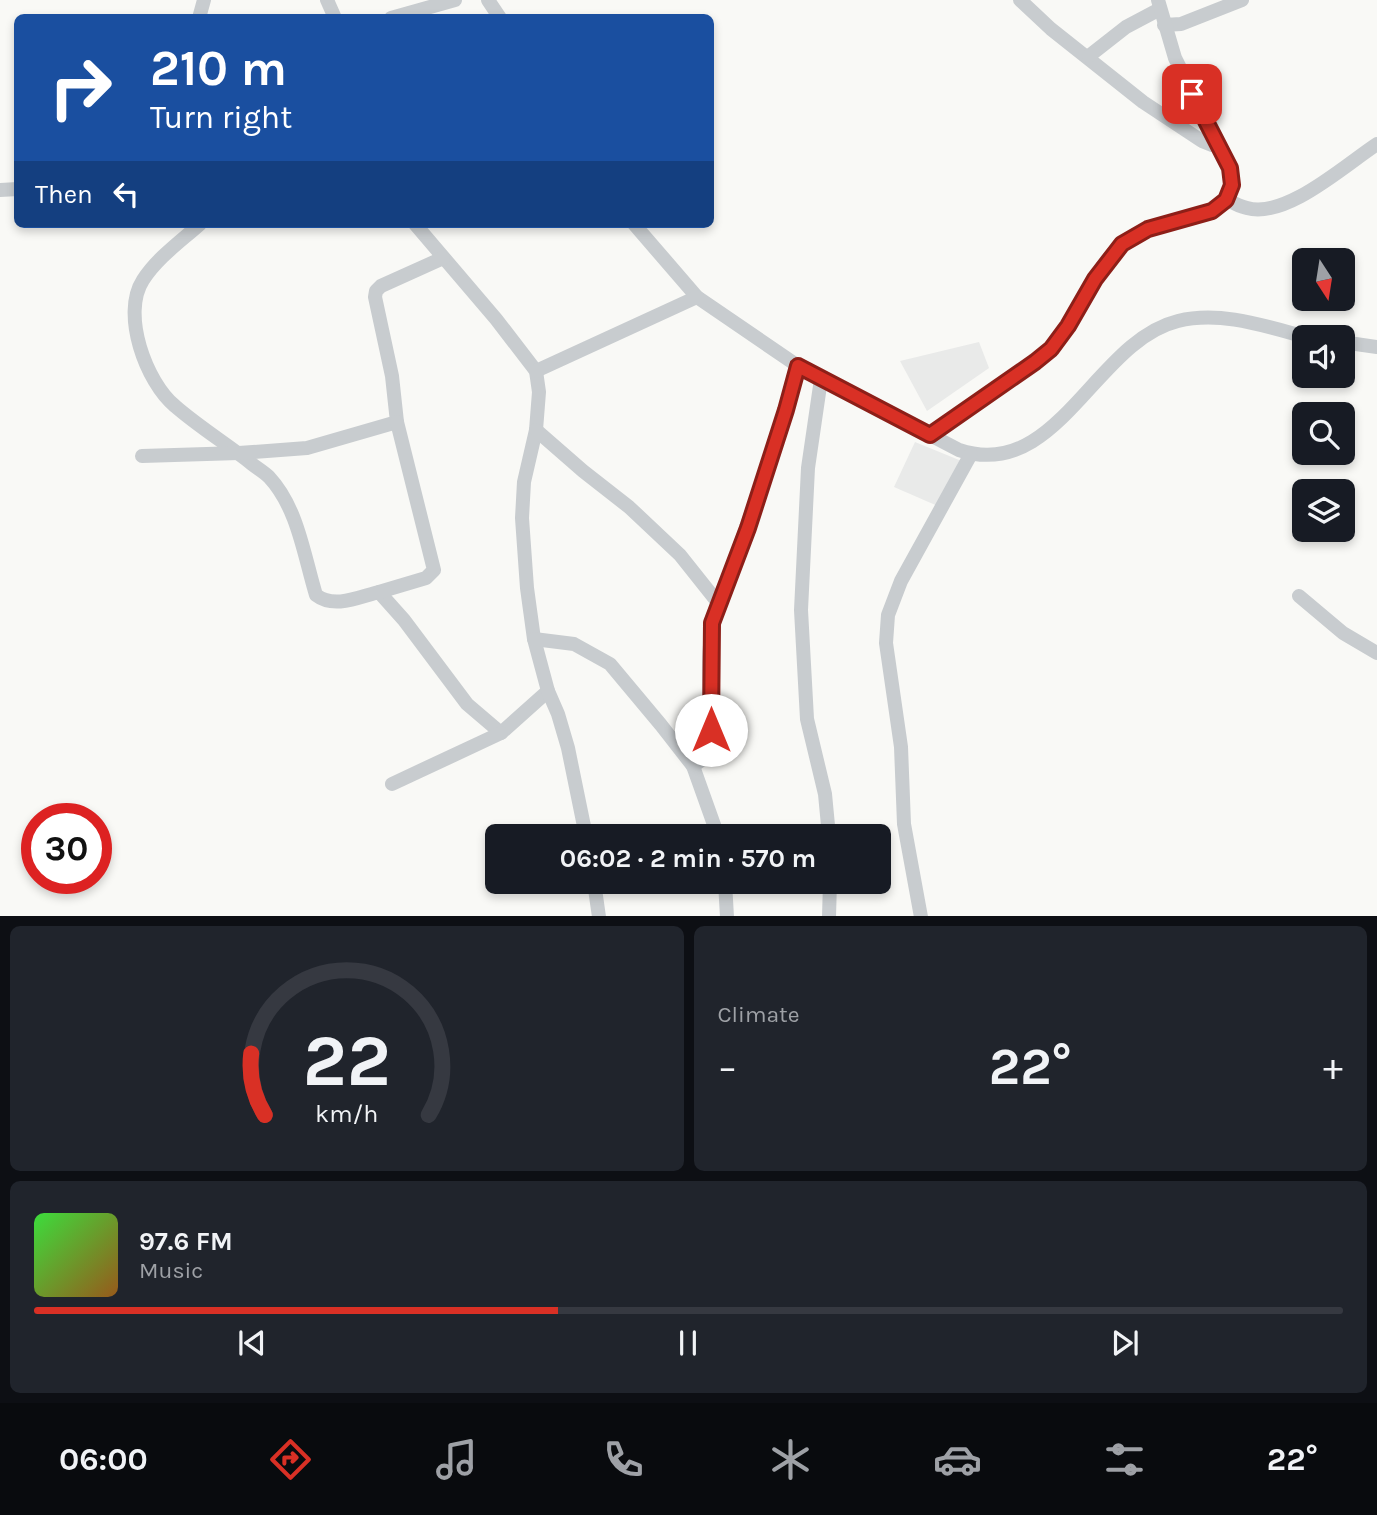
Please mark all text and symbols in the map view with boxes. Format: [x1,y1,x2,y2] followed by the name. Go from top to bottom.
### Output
[150,40,287,97] text: 210 m
[35,42,126,133] icon: right
[1162,64,1222,124] pin
[1173,75,1211,113] icon: arrive
[150,99,292,136] text: Turn right
[107,175,145,213] icon: left
[35,179,93,210] text: Then
[1292,248,1354,312] north arrow
[1292,248,1355,542] map controls
[1292,325,1355,388] button: sound
[1292,402,1355,465] button: search
[1292,479,1355,542] button: layers
[674,693,748,767] position arrow
[21,803,112,894] speed limit sign: 30
[560,843,816,874] text: 06:02 · 2 min · 570 m
[718,1001,800,1028] text: Climate
[303,1018,391,1103] text: 22
[989,1036,1072,1097] text: 22°
[718,1045,737,1090] text: −
[1323,1045,1343,1090] text: +
[315,1098,378,1127] text: km/h
[139,1226,233,1257] text: 97.6 FM
[139,1257,203,1284] text: Music
[233,1324,271,1362] icon: previous
[669,1324,707,1362] icon: pause
[1106,1324,1144,1362] icon: next
[266,1435,315,1484] icon: directions
[432,1435,481,1484] icon: music
[599,1435,648,1484] icon: phone
[766,1435,815,1484] icon: climate
[933,1435,982,1484] icon: car
[1100,1435,1149,1484] icon: filters
[59,1441,148,1478] text: 06:00
[1267,1441,1318,1478] text: 22°

